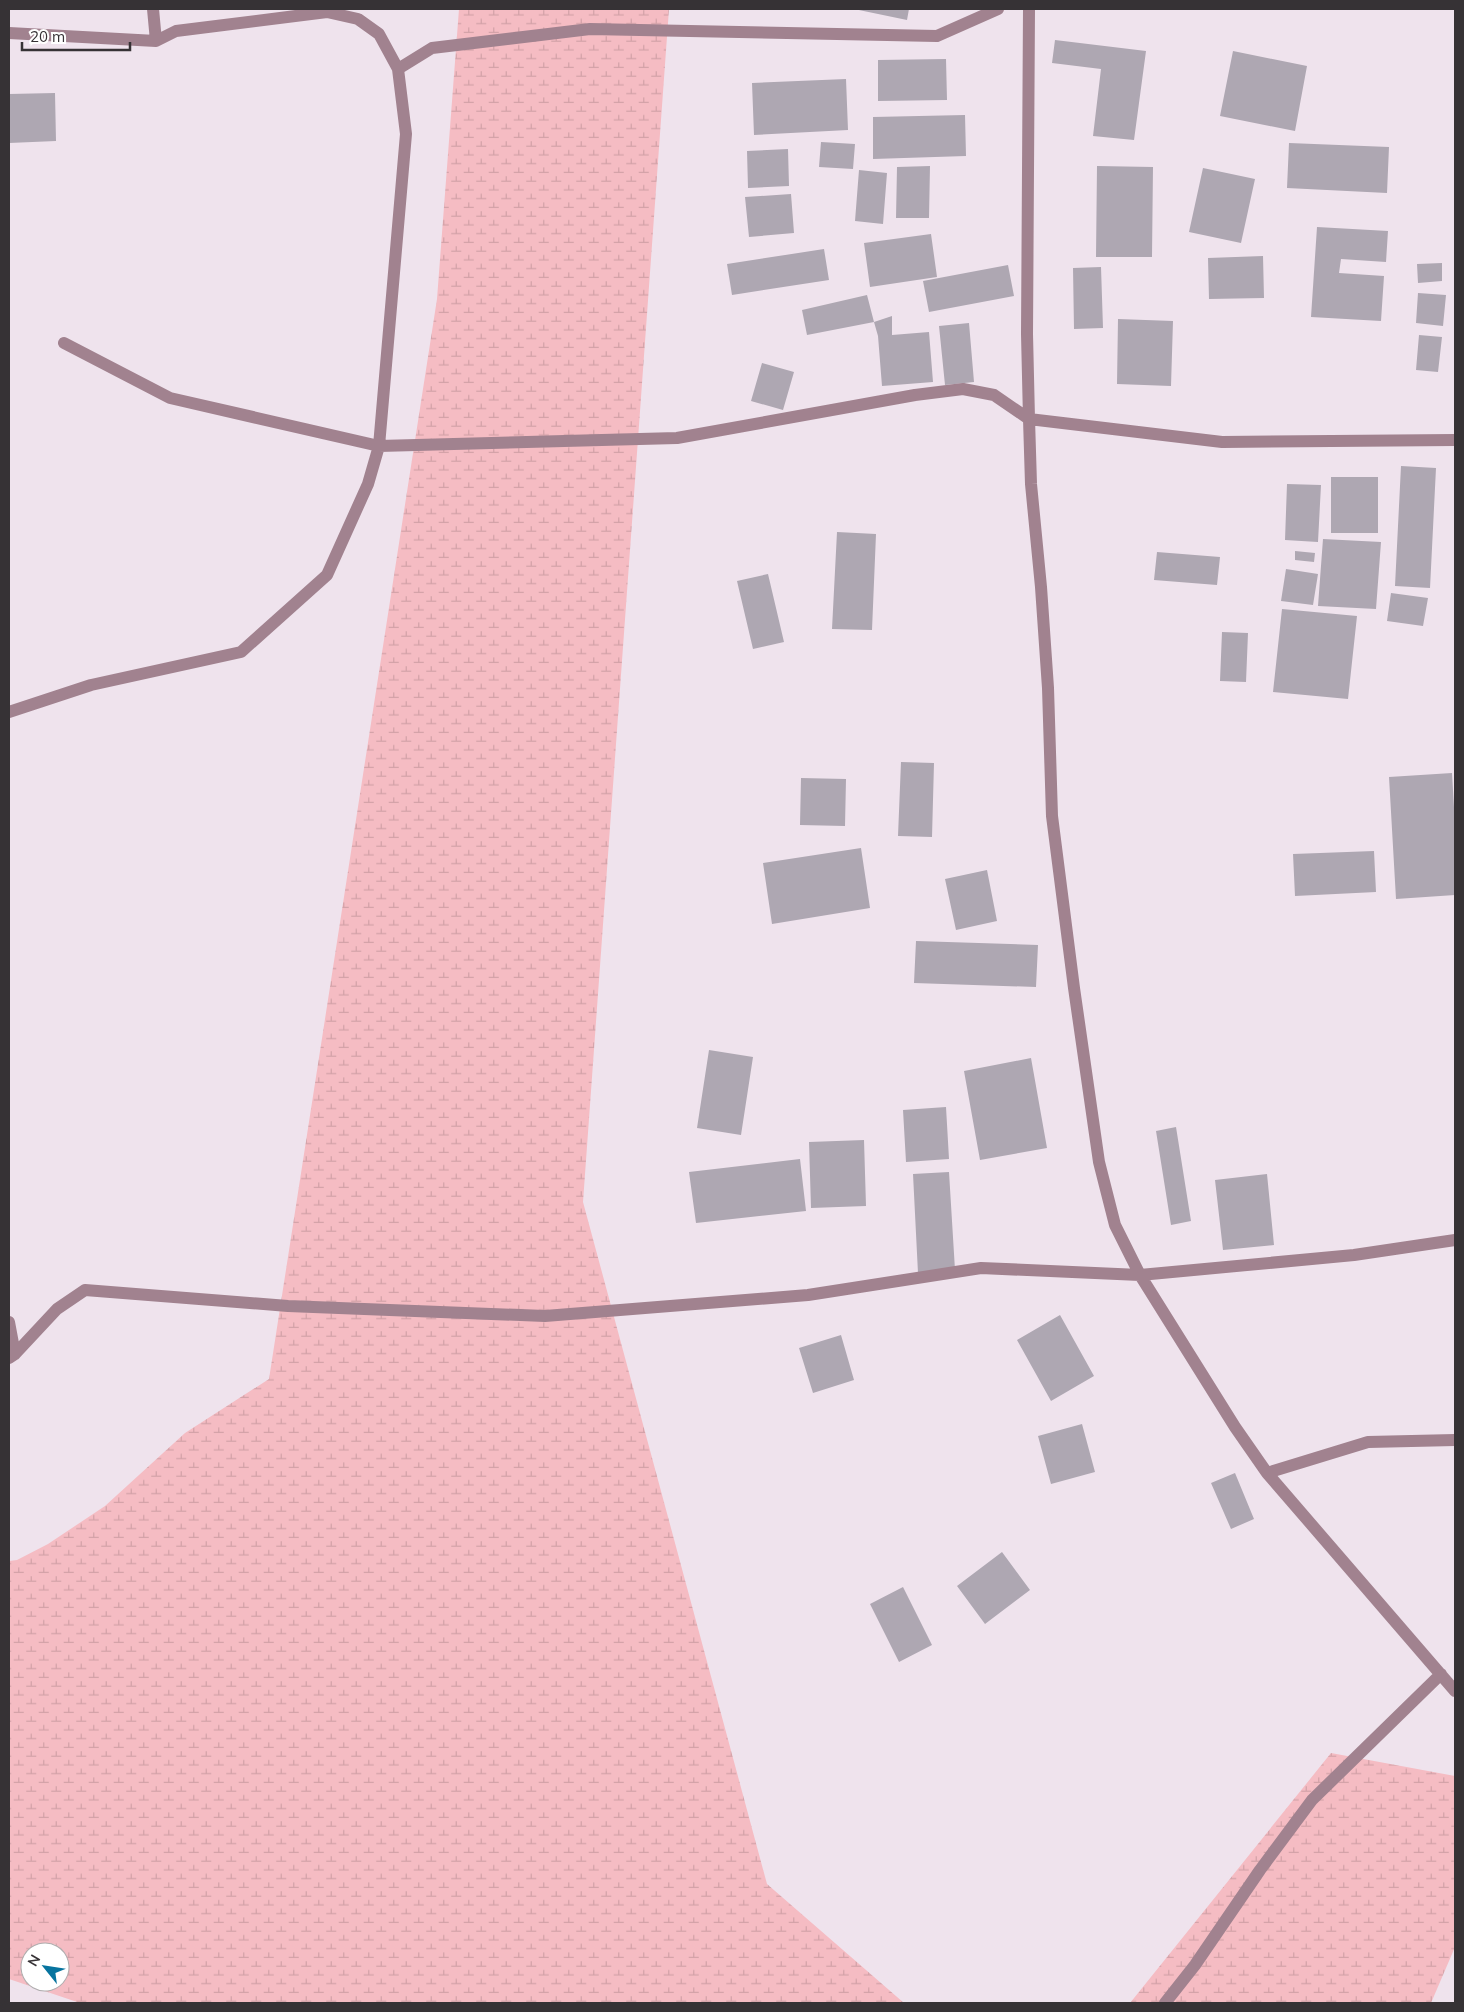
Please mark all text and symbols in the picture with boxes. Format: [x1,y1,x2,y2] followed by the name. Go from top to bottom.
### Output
[22,20,130,52] scale bar
[30,27,65,46] text: 20 m
[20,1942,70,1992] north arrow
[23,1951,44,1970] text: N

